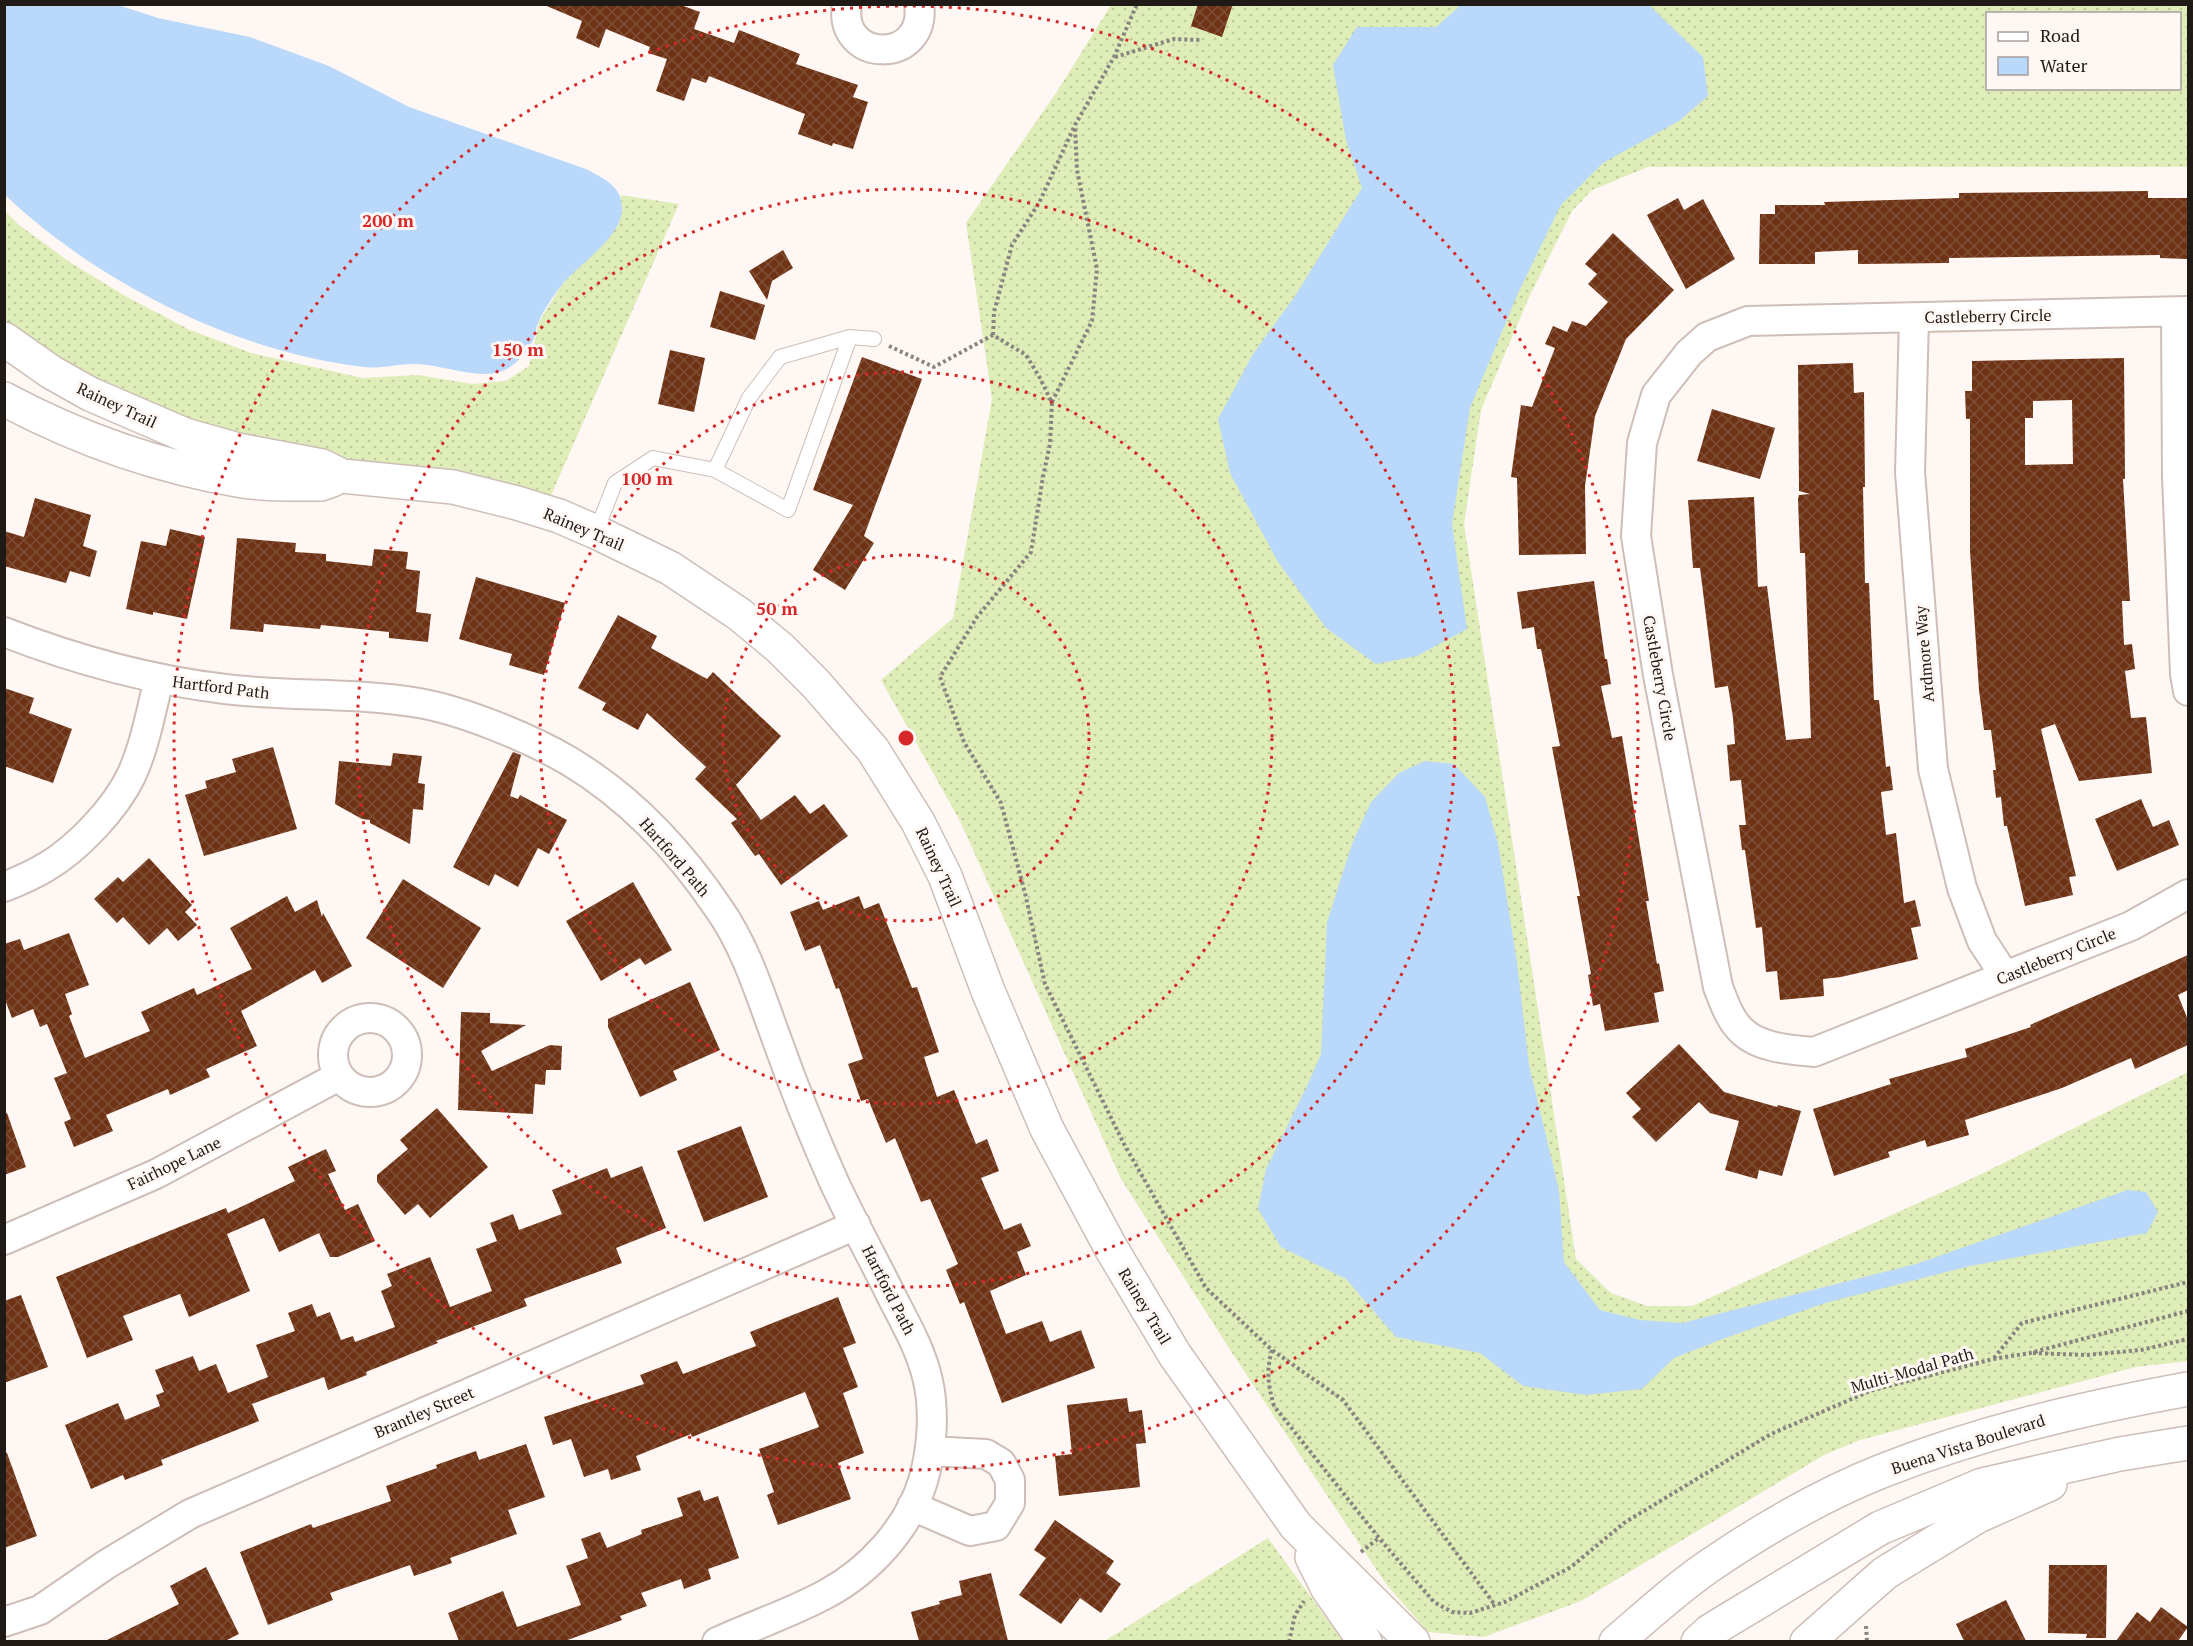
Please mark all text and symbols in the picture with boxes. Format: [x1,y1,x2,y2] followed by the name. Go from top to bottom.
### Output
[1986,12,2181,90] legend
[2040,23,2080,47] text: Road
[2040,53,2087,77] text: Water
[362,208,414,232] text: 200 m
[1924,304,2052,328] street label: Castleberry Circle
[492,337,544,361] text: 150 m
[74,377,161,433] street label: Rainey Trail
[621,466,673,490] text: 100 m
[540,502,628,556] street label: Rainey Trail
[756,596,798,620] text: 50 m
[1909,604,1939,703] street label: Ardmore Way
[1638,614,1682,742] street label: Castleberry Circle
[171,670,271,704] street label: Hartford Path
[896,728,916,748] centre of rings
[635,813,716,902] street label: Hartford Path
[911,824,967,911] street label: Rainey Trail
[1993,922,2119,990] street label: Castleberry Circle
[124,1131,224,1195] street label: Fairhope Lane
[857,1241,921,1339] street label: Hartford Path
[1114,1264,1177,1349] street label: Rainey Trail
[1848,1342,1977,1398] street label: Multi-Modal Path
[371,1381,477,1443] street label: Brantley Street
[1888,1409,2048,1479] street label: Buena Vista Boulevard

